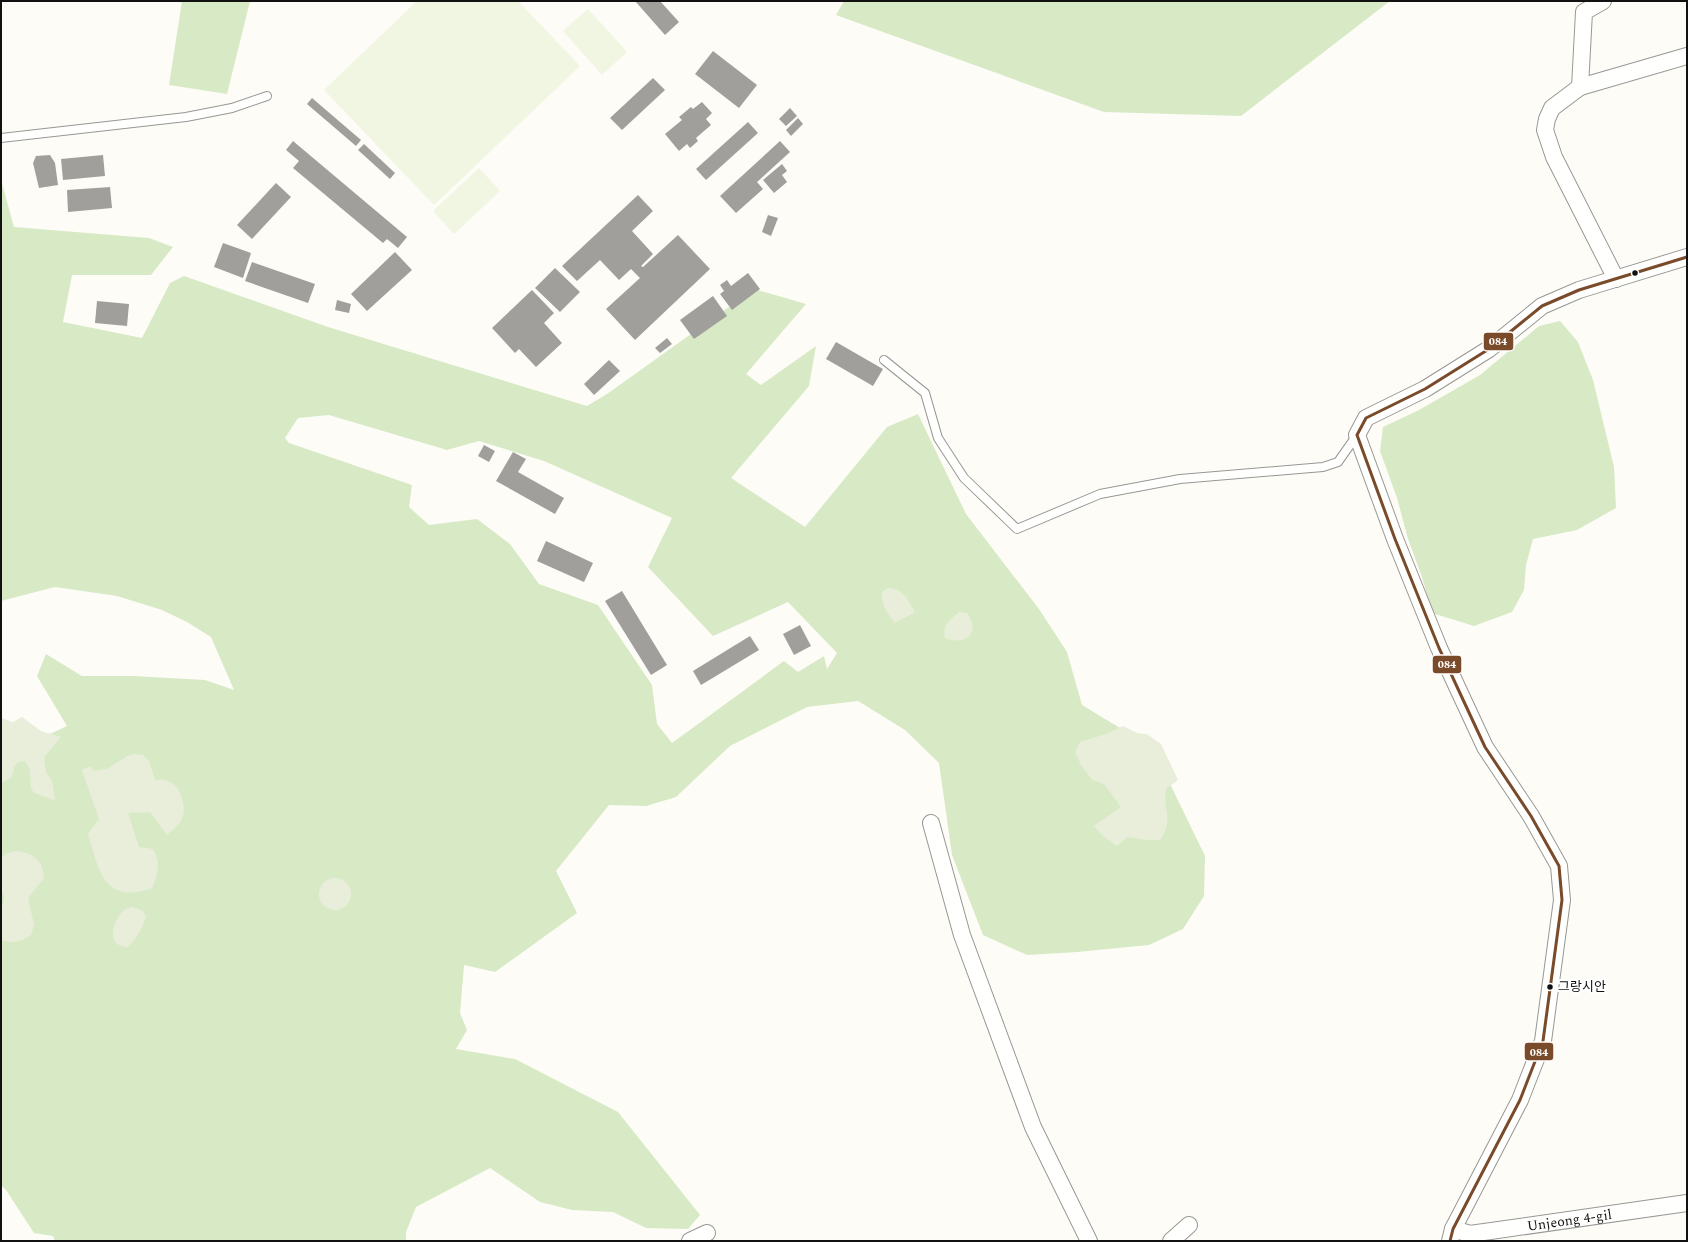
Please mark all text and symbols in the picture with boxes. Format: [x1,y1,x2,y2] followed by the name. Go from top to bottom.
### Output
[1630,268,1640,278] unlabelled marker
[1483,332,1514,351] line badge: 084
[1489,333,1508,350] text: 084
[1432,655,1462,674] line badge: 084
[1438,656,1457,673] text: 084
[1558,977,1606,997] place label: 그랑시안
[1545,982,1555,992] marker: 그랑시안
[1524,1042,1554,1061] line badge: 084
[1530,1044,1549,1061] text: 084
[1525,1203,1613,1236] street label: Unjeong 4-gil

